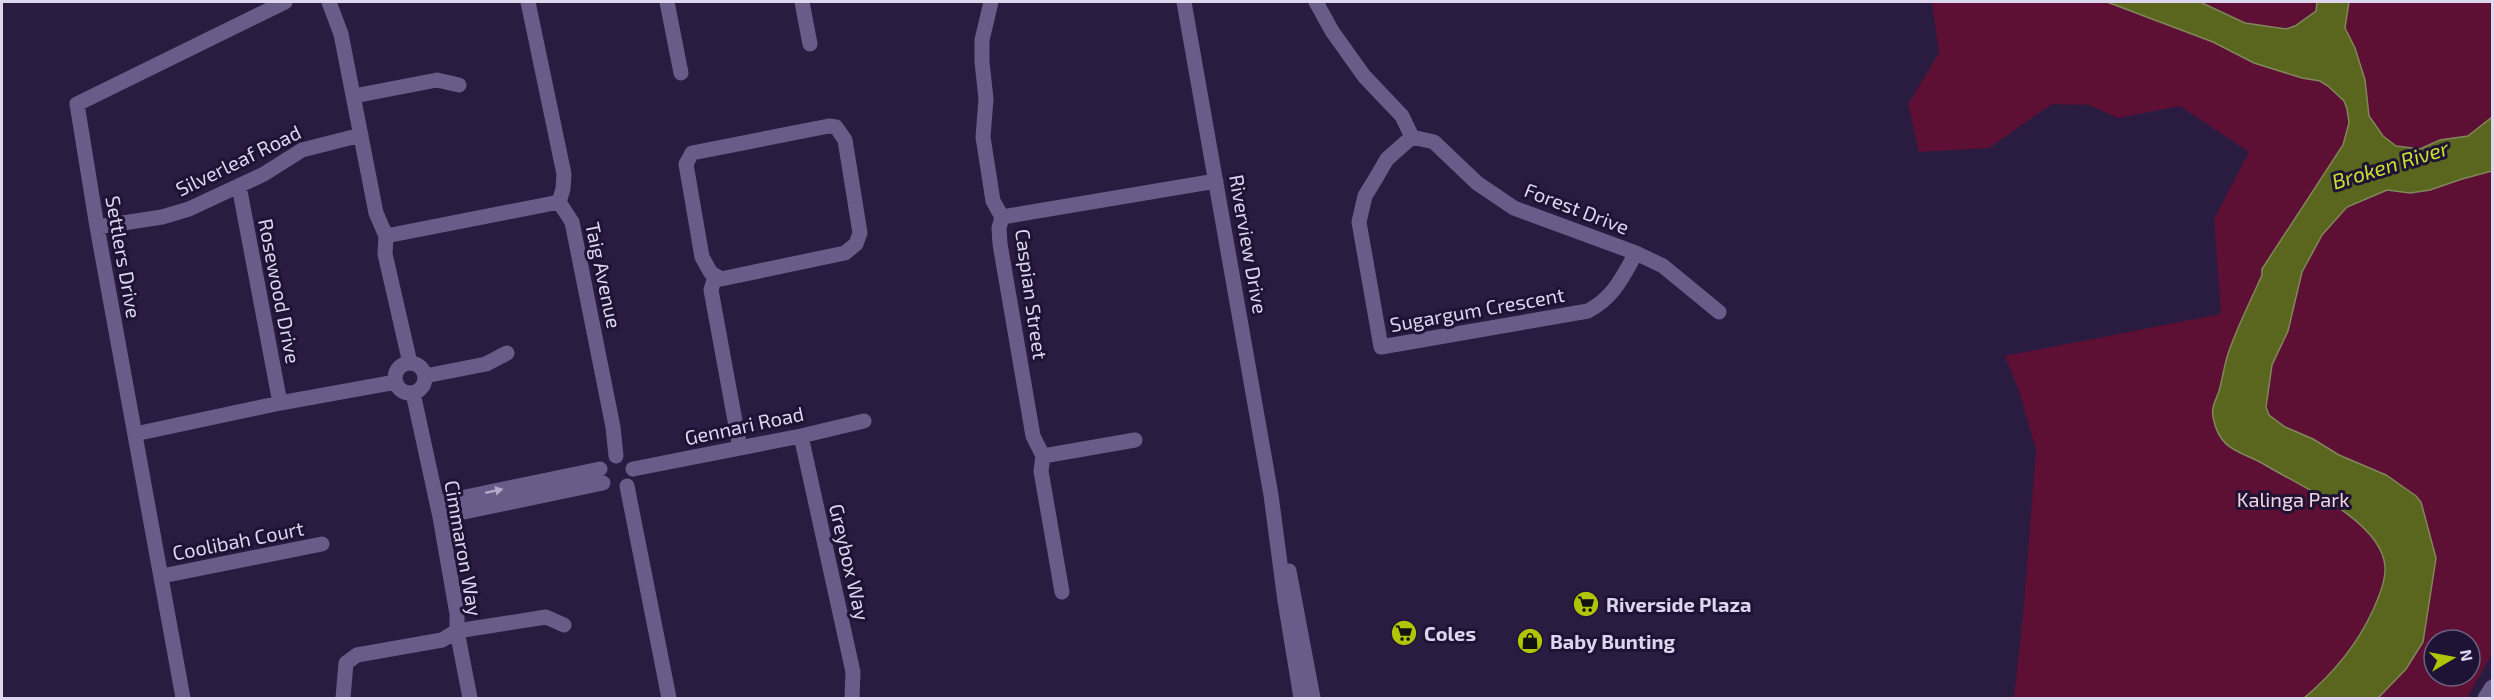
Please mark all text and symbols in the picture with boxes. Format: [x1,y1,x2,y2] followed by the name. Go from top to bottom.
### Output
[171,119,305,201] street label: Silverleaf Road
[2329,134,2452,194] water label: Broken River
[1225,173,1273,315] street label: Riverview Drive
[1521,177,1633,239] street label: Forest Drive
[101,194,147,320] street label: Settlers Drive
[254,217,306,365] street label: Rosewood Drive
[581,220,627,330] street label: Taig Avenue
[1011,227,1053,361] street label: Caspian Street
[1388,282,1567,336] street label: Sugargum Crescent
[682,401,806,449] street label: Gennari Road
[440,478,488,618] street label: Cimmaron Way
[485,486,504,495] one-way arrow
[2237,487,2349,511] park label: Kalinga Park
[825,501,875,623] street label: Greybox Way
[170,515,306,564] street label: Coolibah Court
[1571,589,1601,619] supermarket icon: Riverside Plaza
[1606,592,1751,616] place label: Riverside Plaza
[1389,618,1419,648] supermarket icon: Coles
[1424,621,1476,645] place label: Coles
[1515,626,1545,656] shop icon: Baby Bunting
[2422,628,2482,688] north arrow
[1550,629,1676,654] place label: Baby Bunting
[2457,648,2478,663] text: N

